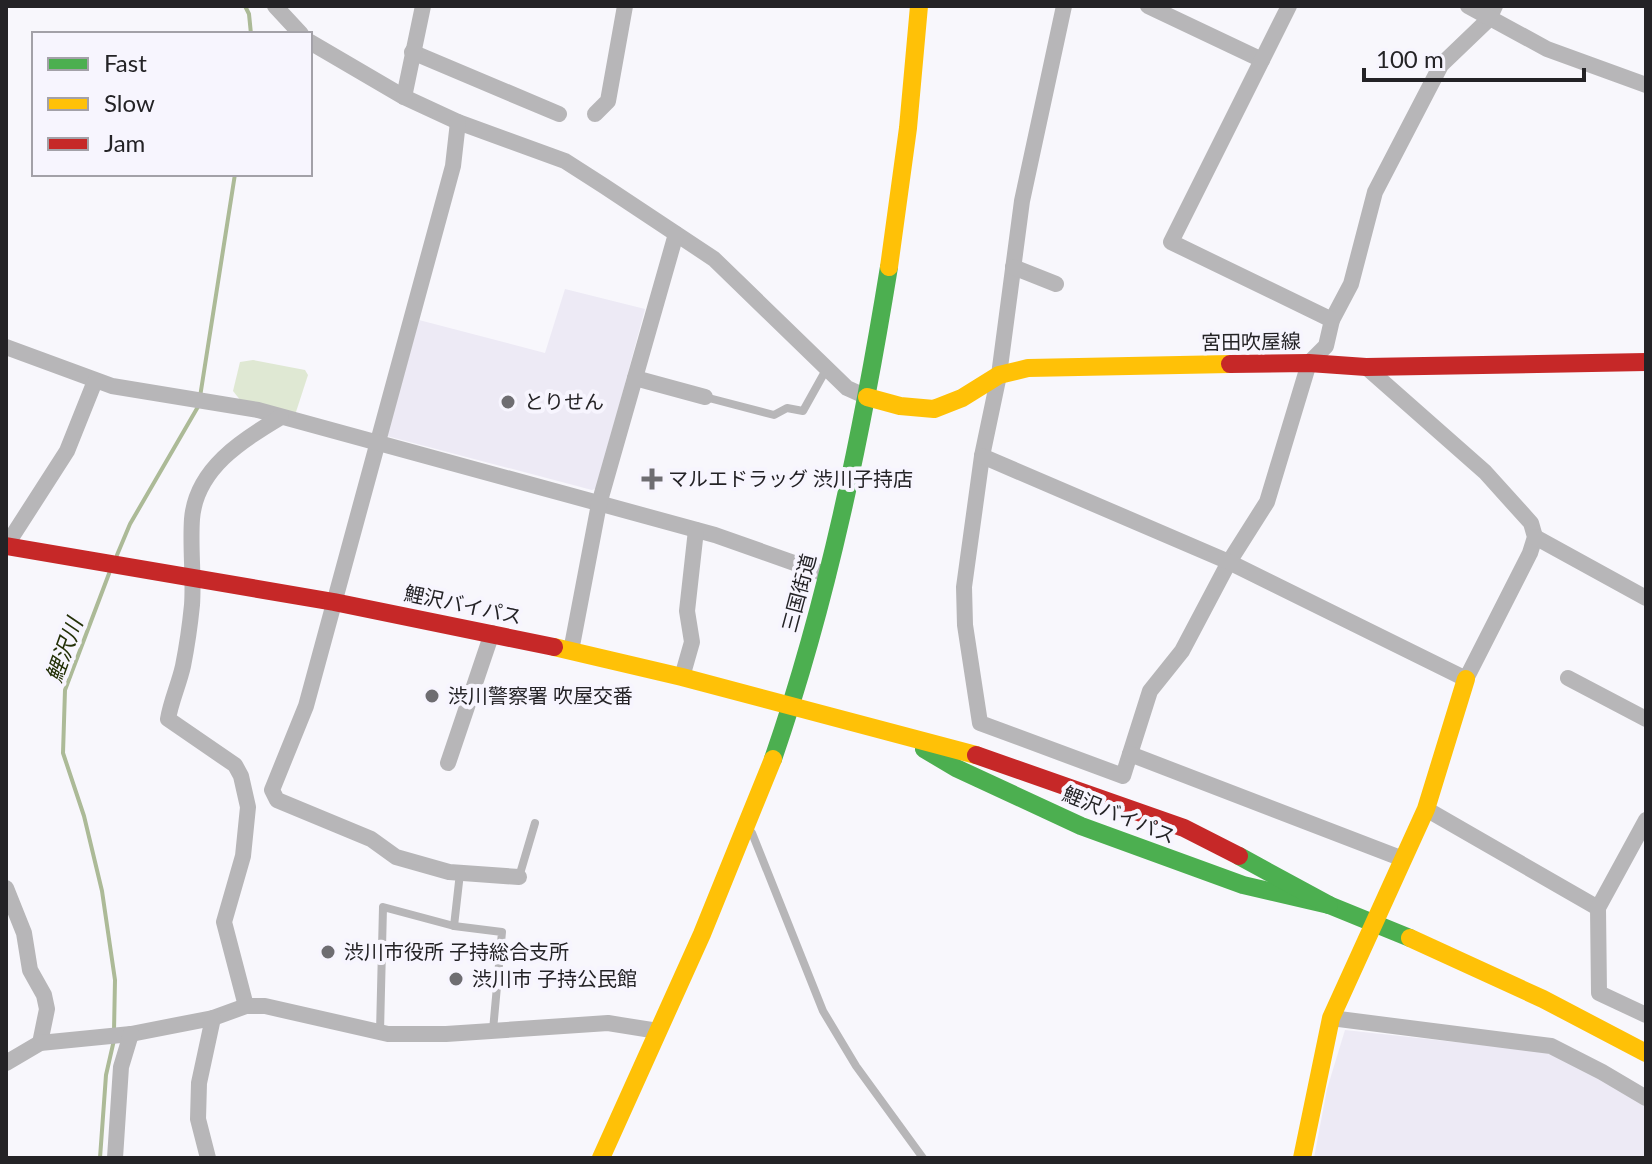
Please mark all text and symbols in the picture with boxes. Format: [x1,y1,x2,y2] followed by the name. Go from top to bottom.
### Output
[32,32,312,176] legend
[1364,32,1584,82] scale bar
[1376,44,1444,73] text: 100 m
[104,48,147,77] text: Fast
[104,88,155,117] text: Slow
[104,128,145,157] text: Jam
[1201,328,1301,354] street label: 宮田吹屋線
[524,389,604,413] place label: とりせん
[499,393,517,411] marker: とりせん
[668,466,913,490] place label: マルエドラッグ 渋川子持店
[643,470,661,488] marker: マルエドラッグ 渋川子持店
[776,551,820,634] street label: 三国街道
[402,580,524,628] street label: 鯉沢バイパス
[40,612,88,685] water label: 鯉沢川
[448,683,633,707] place label: 渋川警察署 吹屋交番
[423,687,441,705] marker: 渋川警察署 吹屋交番
[1059,781,1179,848] street label: 鯉沢バイパス
[344,939,569,963] place label: 渋川市役所 子持総合支所
[319,943,337,961] marker: 渋川市役所 子持総合支所
[472,966,637,990] place label: 渋川市 子持公民館
[447,970,465,988] marker: 渋川市 子持公民館

